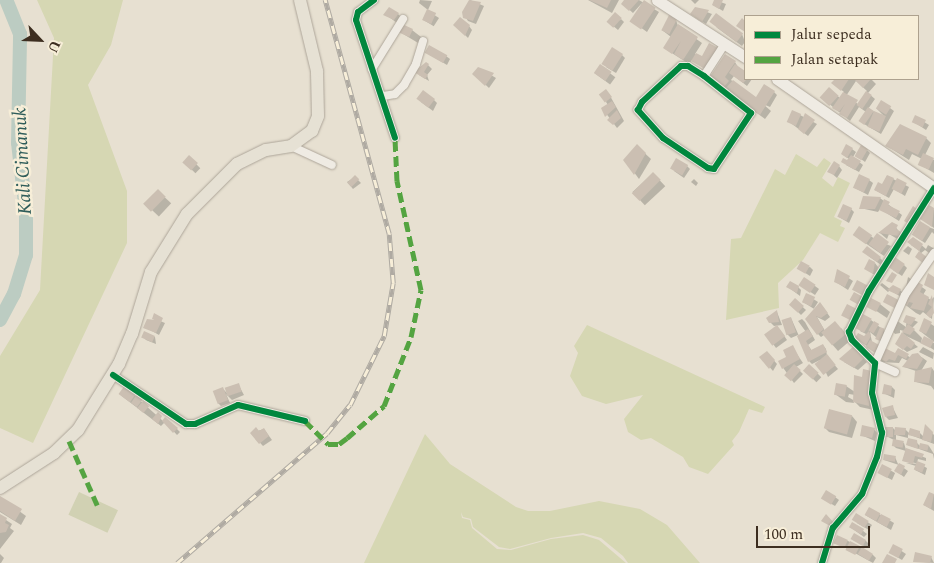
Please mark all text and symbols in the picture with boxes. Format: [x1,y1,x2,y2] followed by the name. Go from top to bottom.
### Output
[15,15,65,65] north arrow
[744,15,919,80] legend
[791,23,872,46] text: Jalur sepeda
[42,37,66,56] text: U
[791,48,878,71] text: Jalan setapak
[9,107,37,215] water label: Kali Cimanuk
[759,516,873,548] scale bar
[764,523,803,546] text: 100 m

